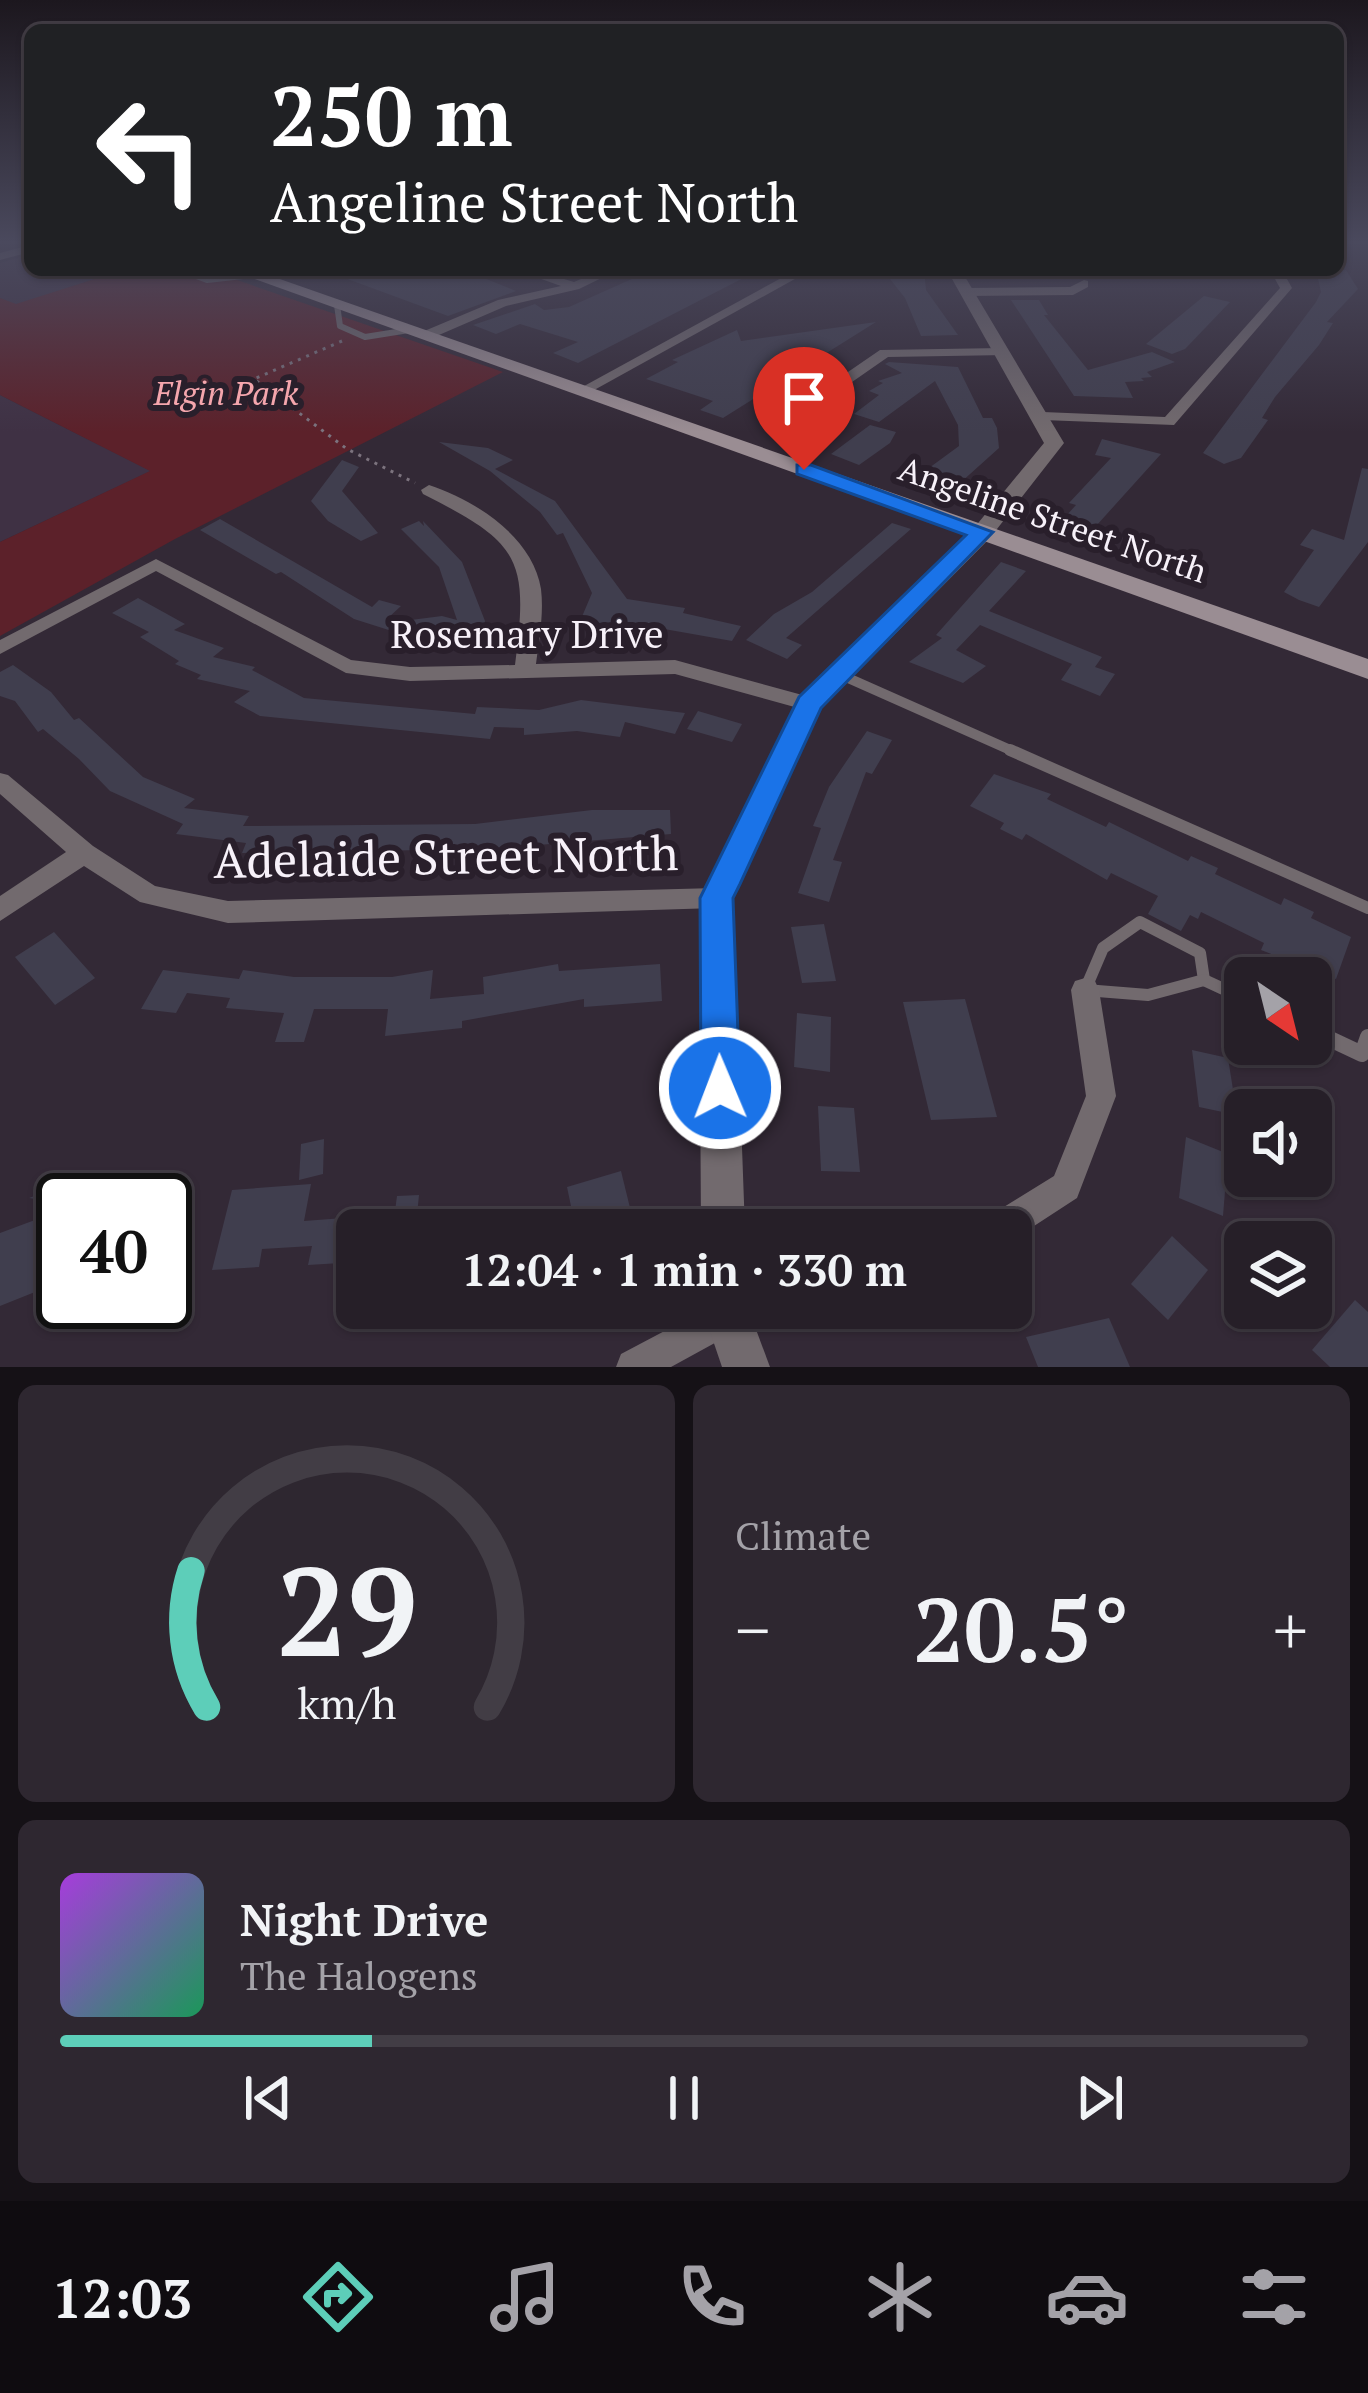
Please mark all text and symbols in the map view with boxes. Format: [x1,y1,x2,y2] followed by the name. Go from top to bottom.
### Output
[270,59,513,170] text: 250 m
[72,72,228,228] icon: left
[270,166,798,237] text: Angeline Street North
[753,347,855,470] pin
[771,365,837,431] icon: arrive
[153,371,298,414] park label: Elgin Park
[893,446,1213,592] street label: Angeline Street North
[390,607,664,659] street label: Rosemary Drive
[213,820,679,892] street label: Adelaide Street North
[1224,957,1332,1065] north arrow
[1224,957,1332,1329] map controls
[657,1025,783,1151] position arrow
[1224,1089,1332,1197] button: sound
[36,1173,192,1329] speed limit sign: 40
[1224,1221,1332,1329] button: layers
[461,1239,907,1299] text: 12:04 · 1 min · 330 m
[735,1509,871,1561] text: Climate
[276,1526,417,1692] text: 29
[913,1568,1130,1688] text: 20.5°
[735,1585,770,1673] text: −
[1273,1585,1308,1673] text: +
[297,1673,396,1730] text: km/h
[240,1889,489,1949] text: Night Drive
[240,1949,478,2001] text: The Halogens
[235,2065,301,2131] icon: previous
[651,2065,717,2131] icon: pause
[1067,2065,1133,2131] icon: next
[296,2255,380,2339] icon: directions
[483,2255,567,2339] icon: music
[670,2255,754,2339] icon: phone
[858,2255,942,2339] icon: climate
[1045,2255,1129,2339] icon: car
[1232,2255,1316,2339] icon: filters
[52,2262,192,2333] text: 12:03

